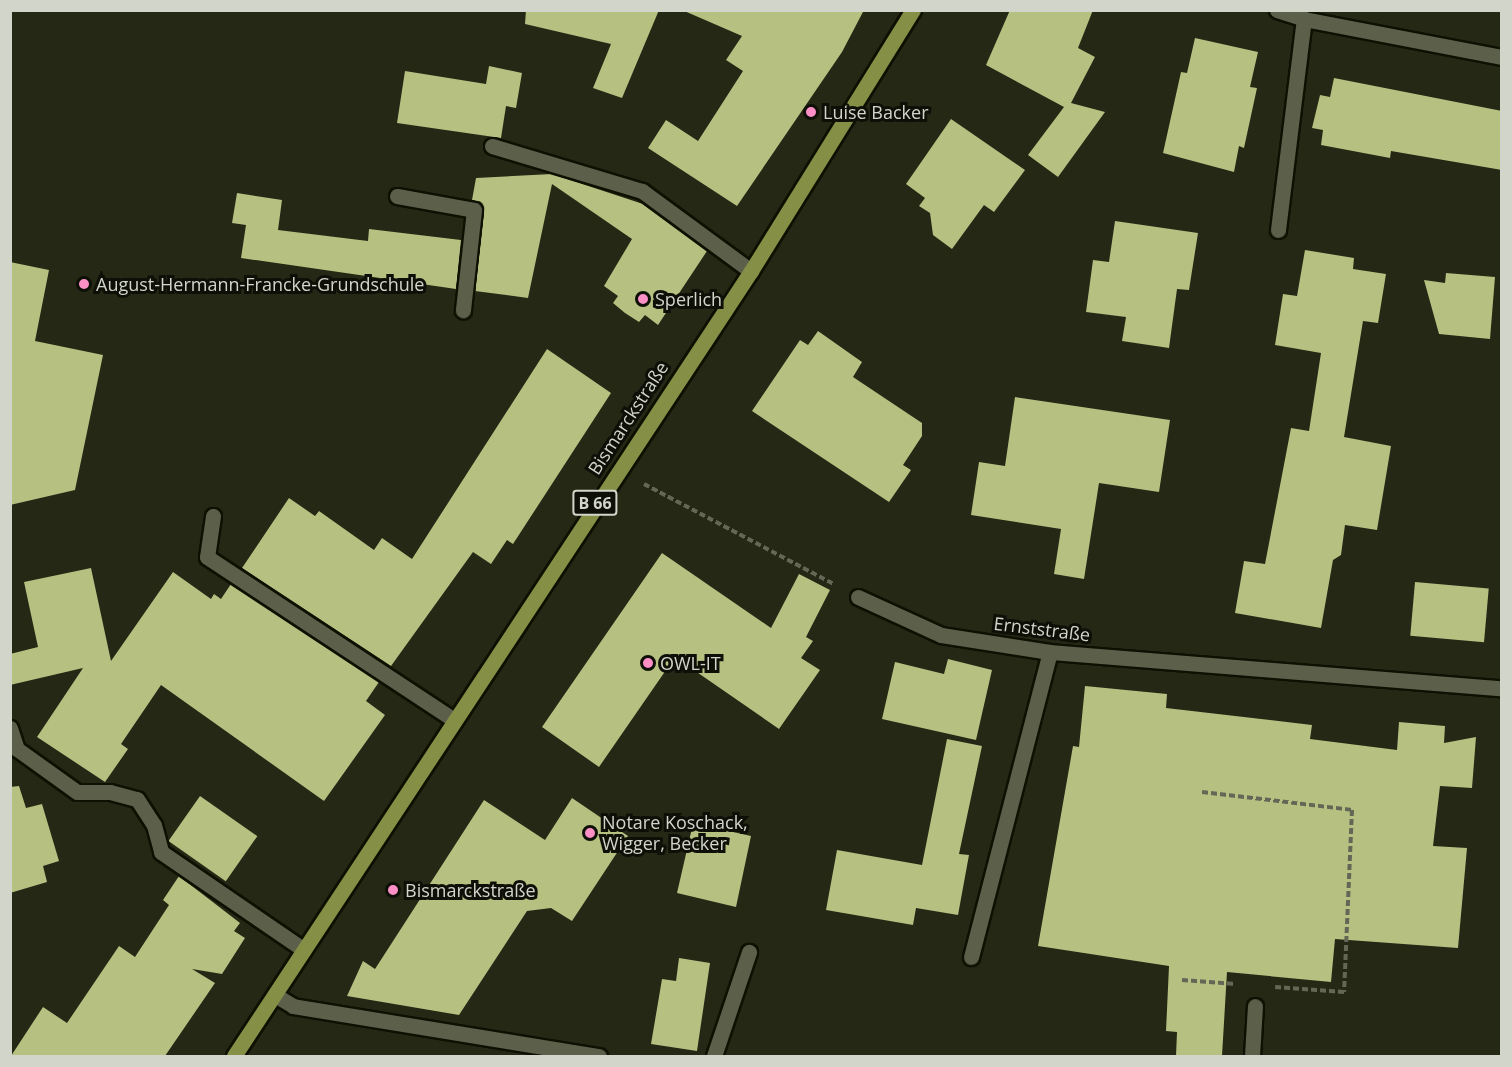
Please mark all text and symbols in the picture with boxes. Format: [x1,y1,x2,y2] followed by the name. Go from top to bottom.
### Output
[823,101,929,123] place label: Luise Backer
[804,105,818,119] marker: Luise Backer
[96,273,424,295] place label: August-Hermann-Francke-Grundschule
[77,277,91,291] marker: August-Hermann-Francke-Grundschule
[655,288,722,310] place label: Sperlich
[636,292,650,306] marker: Sperlich
[583,357,673,479] street label: Bismarckstraße
[571,490,619,516] road number: B 66
[993,612,1091,646] street label: Ernststraße
[660,652,721,674] place label: OWL-IT
[641,656,655,670] marker: OWL-IT
[602,812,748,854] place label: Notare Koschack, Wigger, Becker
[583,826,597,840] marker: Notare Koschack, Wigger, Becker
[405,879,536,901] place label: Bismarckstraße
[386,883,400,897] marker: Bismarckstraße

